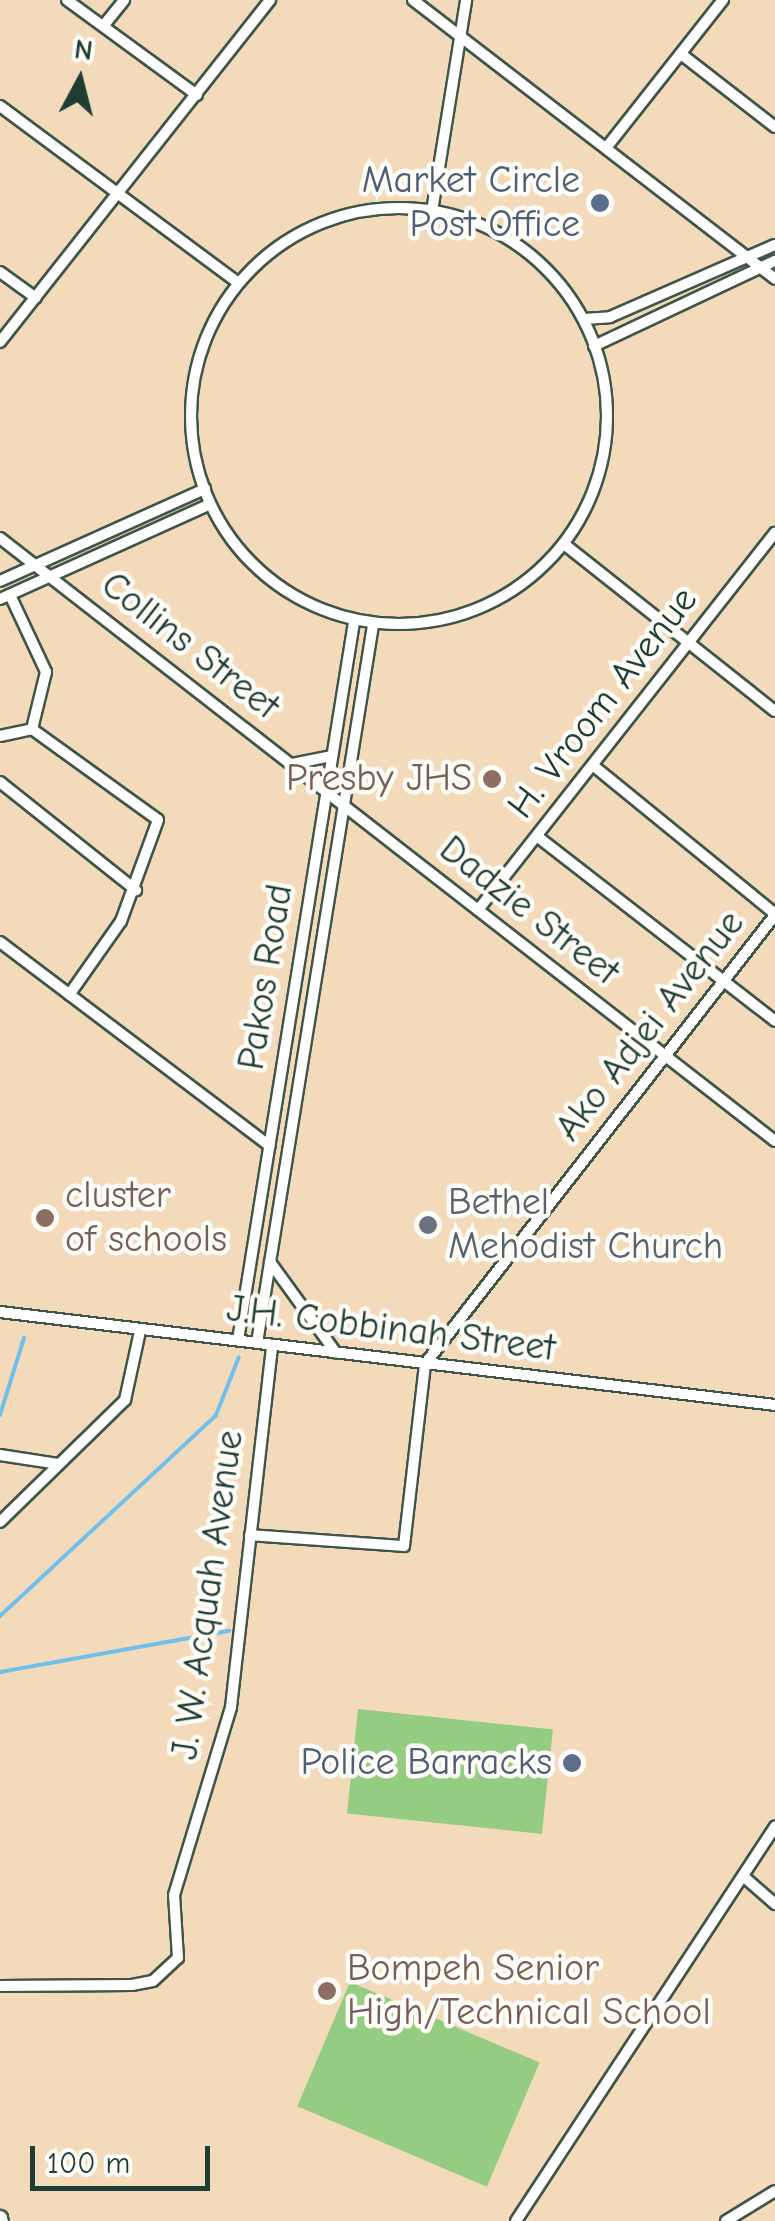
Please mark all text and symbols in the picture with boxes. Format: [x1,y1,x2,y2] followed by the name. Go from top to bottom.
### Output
[30,30,130,130] north arrow
[73,33,95,67] text: N
[362,158,580,248] place label: Market Circle Post Office
[589,192,611,214] marker: Market Circle Post Office
[92,562,288,730] street label: Collins Street
[499,578,707,828] street label: H. Vroom Avenue
[286,756,472,802] place label: Presby JHS
[481,768,503,790] marker: Presby JHS
[430,827,628,995] street label: Dadzie Street
[229,881,303,1073] street label: Pakos Road
[546,902,754,1150] street label: Ako Adjei Avenue
[65,1173,227,1262] place label: cluster of schools
[448,1180,723,1270] place label: Bethel Mehodist Church
[34,1207,56,1229] marker: cluster of schools
[417,1214,439,1236] marker: Bethel Mehodist Church
[224,1286,558,1372] street label: J.H. Cobbinah Street
[162,1427,254,1763] street label: J. W. Acquah Avenue
[300,1740,552,1786] place label: Police Barracks
[561,1752,583,1774] marker: Police Barracks
[347,1946,711,2036] place label: Bompeh Senior High/Technical School
[316,1980,338,2002] marker: Bompeh Senior High/Technical School
[35,2126,215,2188] scale bar
[47,2146,130,2181] text: 100 m

